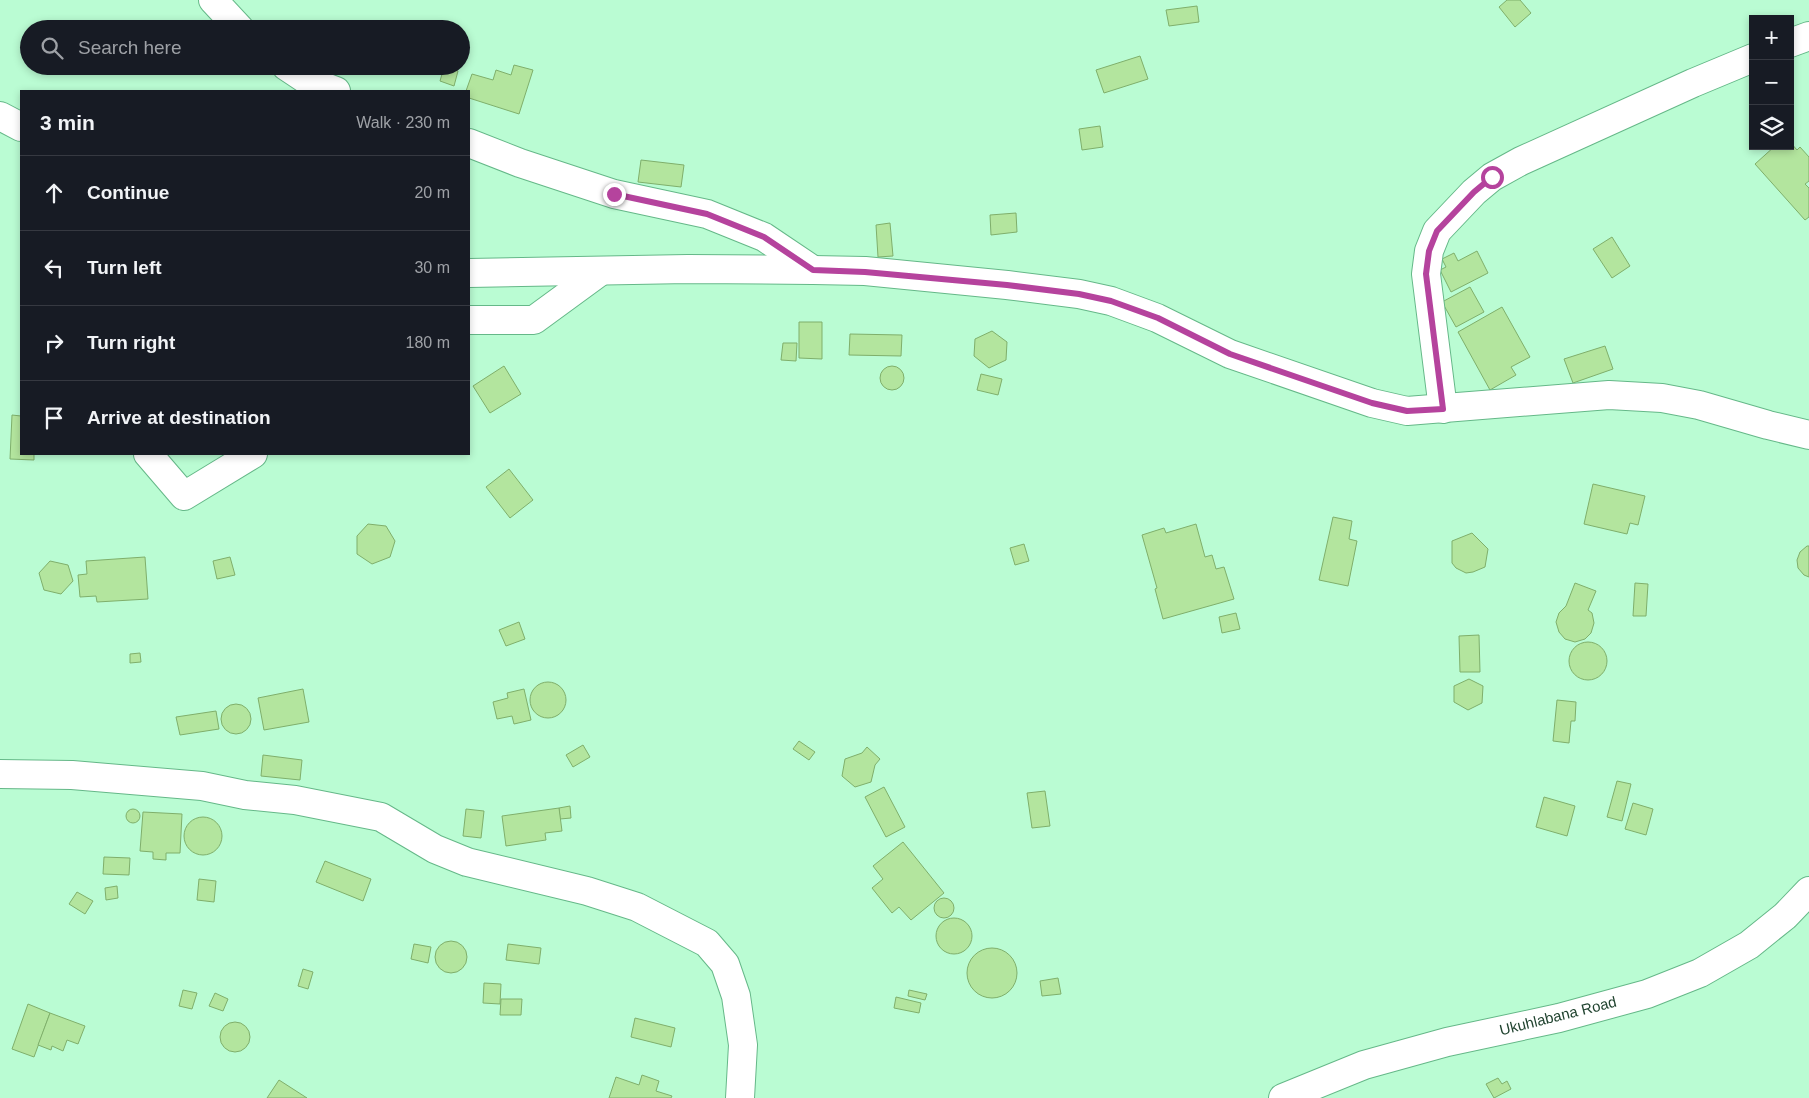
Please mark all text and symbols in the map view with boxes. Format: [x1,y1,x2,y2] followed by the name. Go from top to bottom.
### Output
[1749,15,1794,150] map controls
[1749,15,1794,60] button: +
[20,20,470,75] search box
[38,34,66,62] icon: search
[78,37,182,58] text: Search here
[1749,60,1794,105] button: −
[1749,105,1794,150] button: layers
[40,111,95,134] text: 3 min
[356,114,450,131] text: Walk · 230 m
[1481,166,1504,189] route start
[40,179,68,207] icon: ahead
[87,182,169,203] text: Continue
[603,183,626,206] route end
[414,184,450,201] text: 20 m
[40,254,68,282] icon: left
[87,257,162,278] text: Turn left
[414,259,450,276] text: 30 m
[40,329,68,357] icon: right
[87,332,175,353] text: Turn right
[406,334,450,351] text: 180 m
[40,404,68,432] icon: arrive
[87,407,271,428] text: Arrive at destination
[1498,993,1618,1038] street label: Ukuhlabana Road

